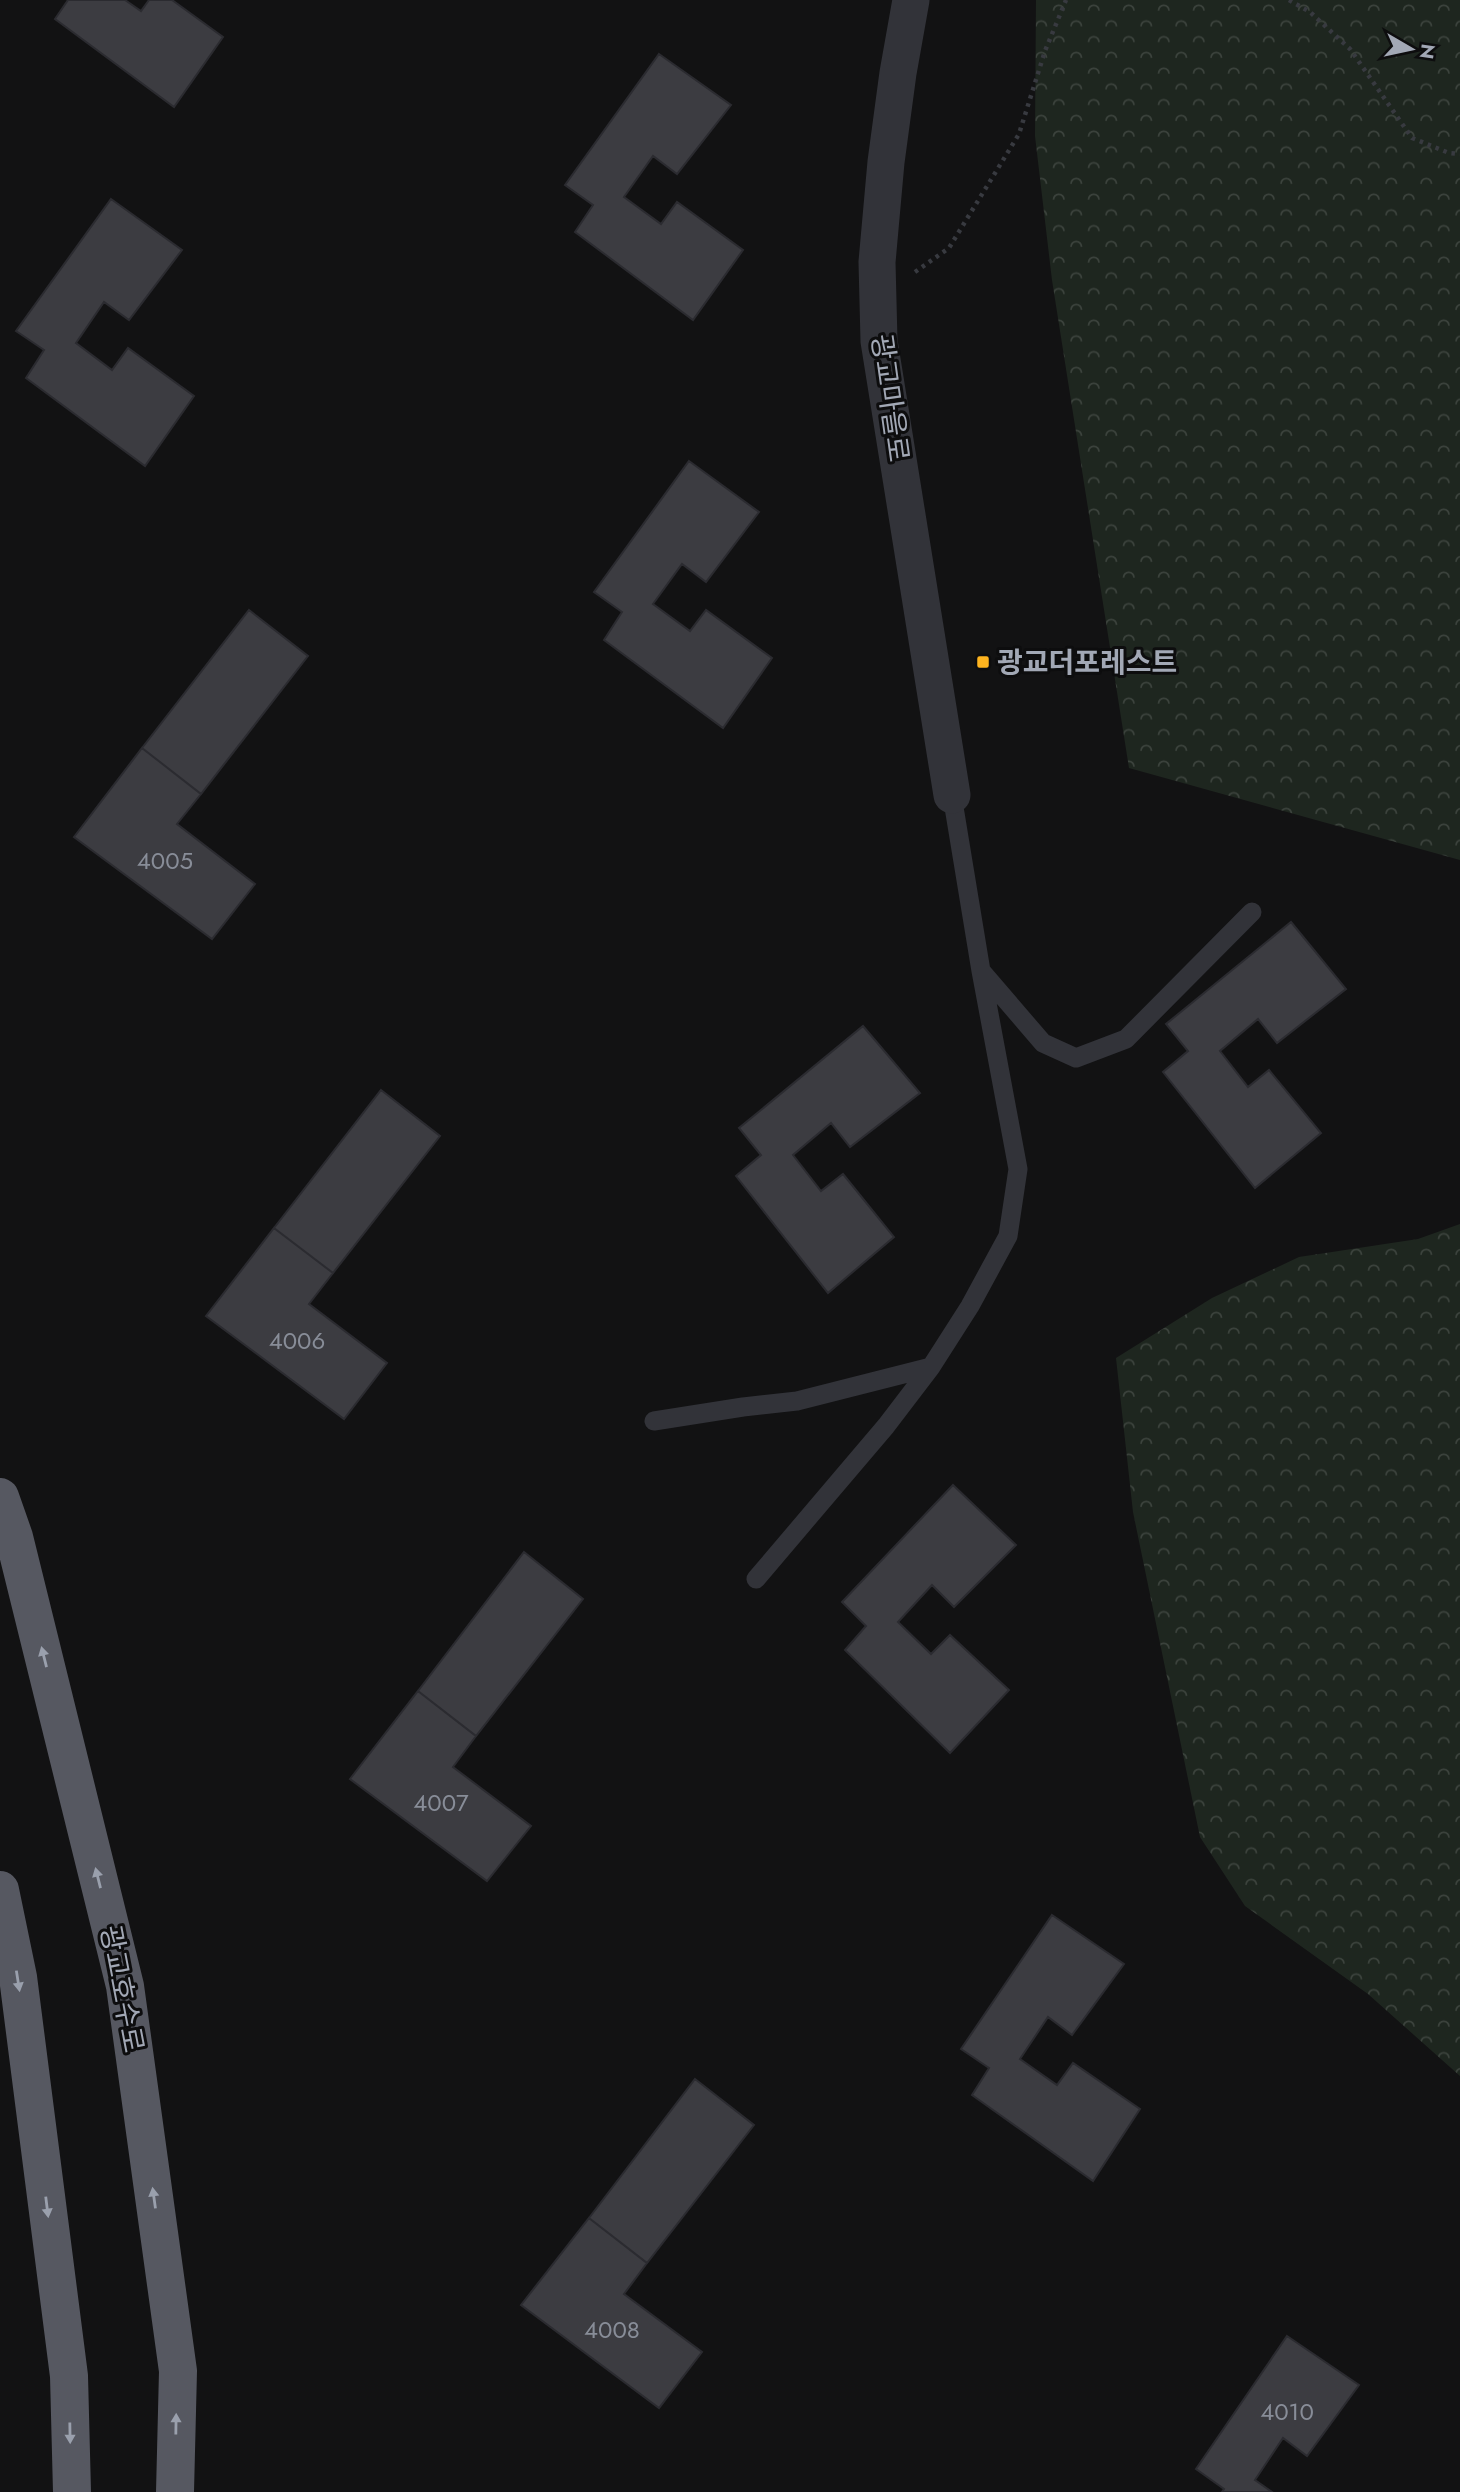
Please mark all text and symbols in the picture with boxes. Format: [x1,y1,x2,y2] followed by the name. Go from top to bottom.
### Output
[1376,14,1446,84] north arrow
[1413,42,1442,61] text: N
[861,331,919,465] street label: 광교마을로
[997,642,1177,683] place label: 광교더포레스트
[975,654,991,670] marker: 광교더포레스트
[137,843,193,878] house number: 4005
[269,1323,325,1358] house number: 4006
[38,1646,49,1668] one-way arrow
[413,1785,469,1820] house number: 4007
[92,1866,103,1888] one-way arrow
[90,1922,154,2056] street label: 광교호수로
[13,1970,24,1992] one-way arrow
[148,2187,159,2209] one-way arrow
[42,2196,53,2218] one-way arrow
[584,2312,640,2347] house number: 4008
[1260,2394,1314,2429] house number: 4010
[171,2413,182,2435] one-way arrow
[65,2422,76,2444] one-way arrow

